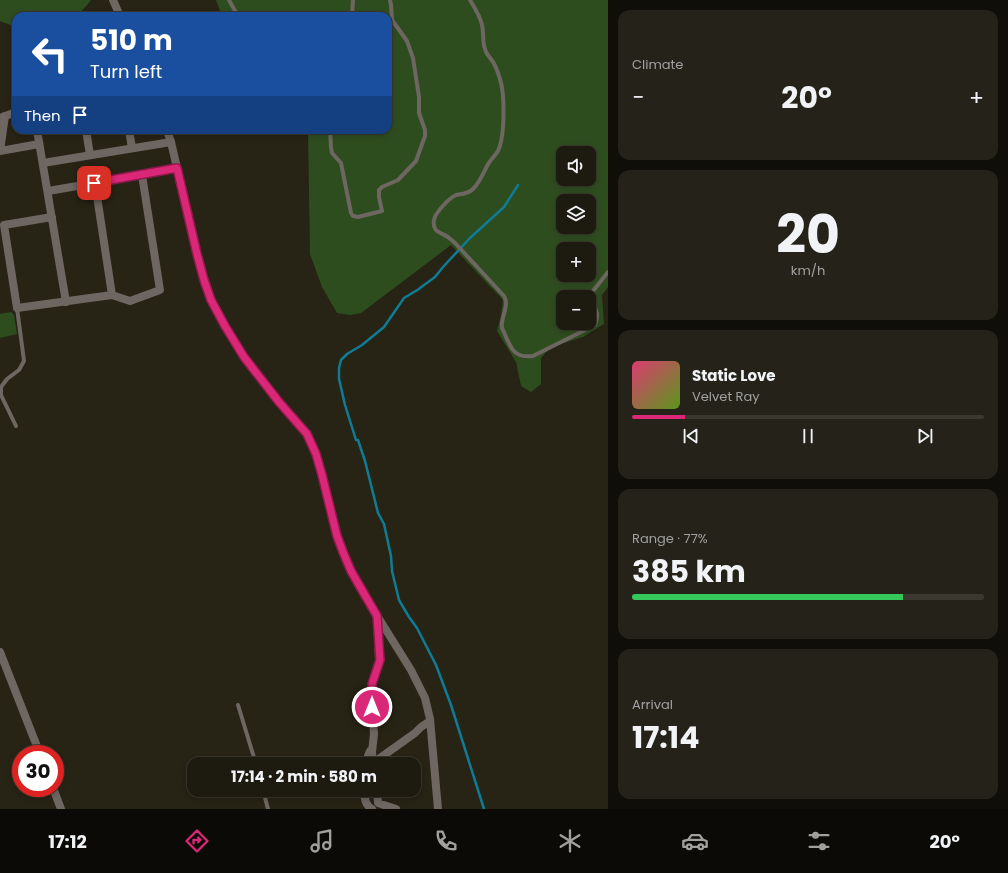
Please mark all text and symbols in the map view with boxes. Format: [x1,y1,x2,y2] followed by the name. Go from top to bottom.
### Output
[90,21,173,60] text: 510 m
[24,28,76,80] icon: left
[632,55,683,74] text: Climate
[90,59,162,84] text: Turn left
[781,76,832,119] text: 20°
[632,82,644,113] text: −
[969,82,984,113] text: +
[69,104,91,126] icon: arrive
[24,105,61,126] text: Then
[556,146,596,330] map controls
[556,146,596,186] button: sound
[77,166,111,200] pin
[83,172,105,194] icon: arrive
[556,194,596,234] button: layers
[776,198,840,271] text: 20
[556,242,596,282] button: +
[791,261,825,280] text: km/h
[556,290,596,330] button: −
[692,365,776,386] text: Static Love
[692,387,760,406] text: Velvet Ray
[680,425,702,447] icon: previous
[797,425,819,447] icon: pause
[914,425,936,447] icon: next
[632,529,708,548] text: Range · 77%
[632,550,746,593] text: 385 km
[351,686,393,728] position arrow
[632,695,673,714] text: Arrival
[632,716,699,759] text: 17:14
[12,745,64,797] speed limit sign: 30
[231,766,377,787] text: 17:14 · 2 min · 580 m
[183,827,211,855] icon: directions
[308,827,336,855] icon: music
[432,827,460,855] icon: phone
[556,827,584,855] icon: climate
[681,827,709,855] icon: car
[805,827,833,855] icon: filters
[48,829,87,854] text: 17:12
[929,829,960,854] text: 20°

